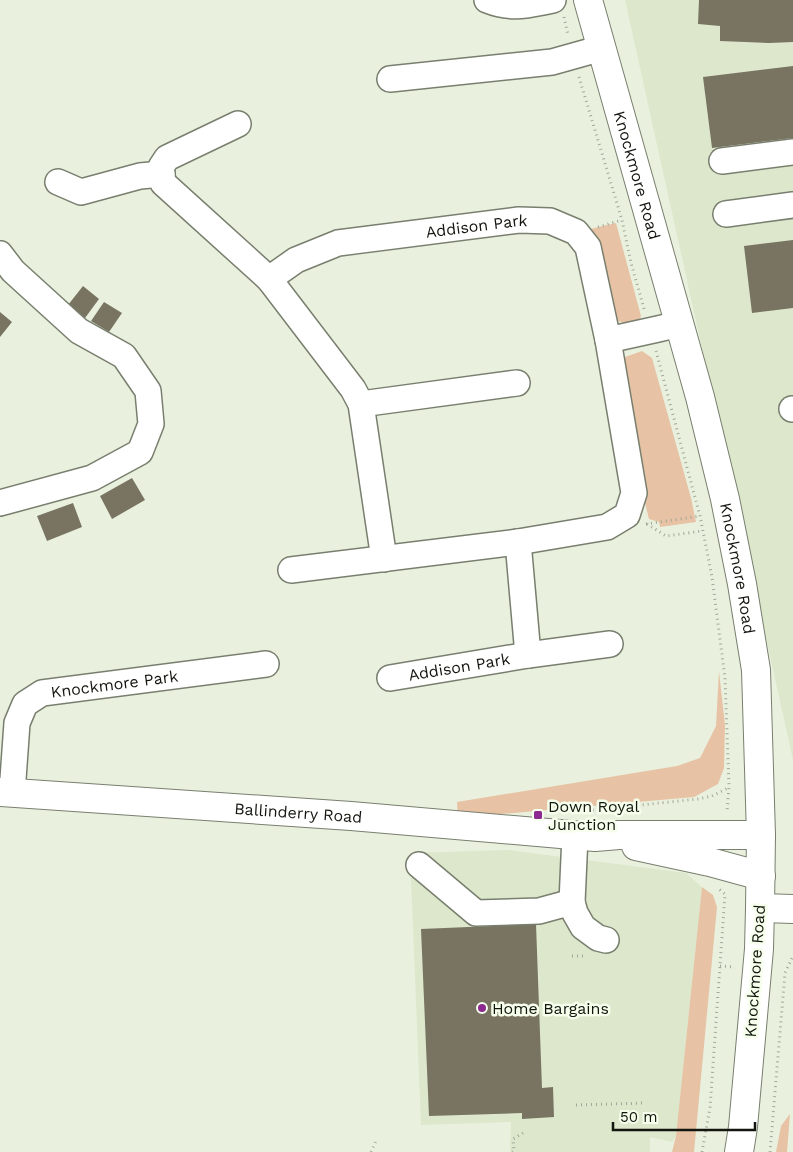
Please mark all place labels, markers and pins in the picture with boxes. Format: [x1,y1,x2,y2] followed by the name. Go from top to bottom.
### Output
[548,797,639,834] place label: Down Royal Junction
[532,809,544,821] marker: Down Royal Junction
[492,999,609,1018] place label: Home Bargains
[476,1002,488,1014] marker: Home Bargains

